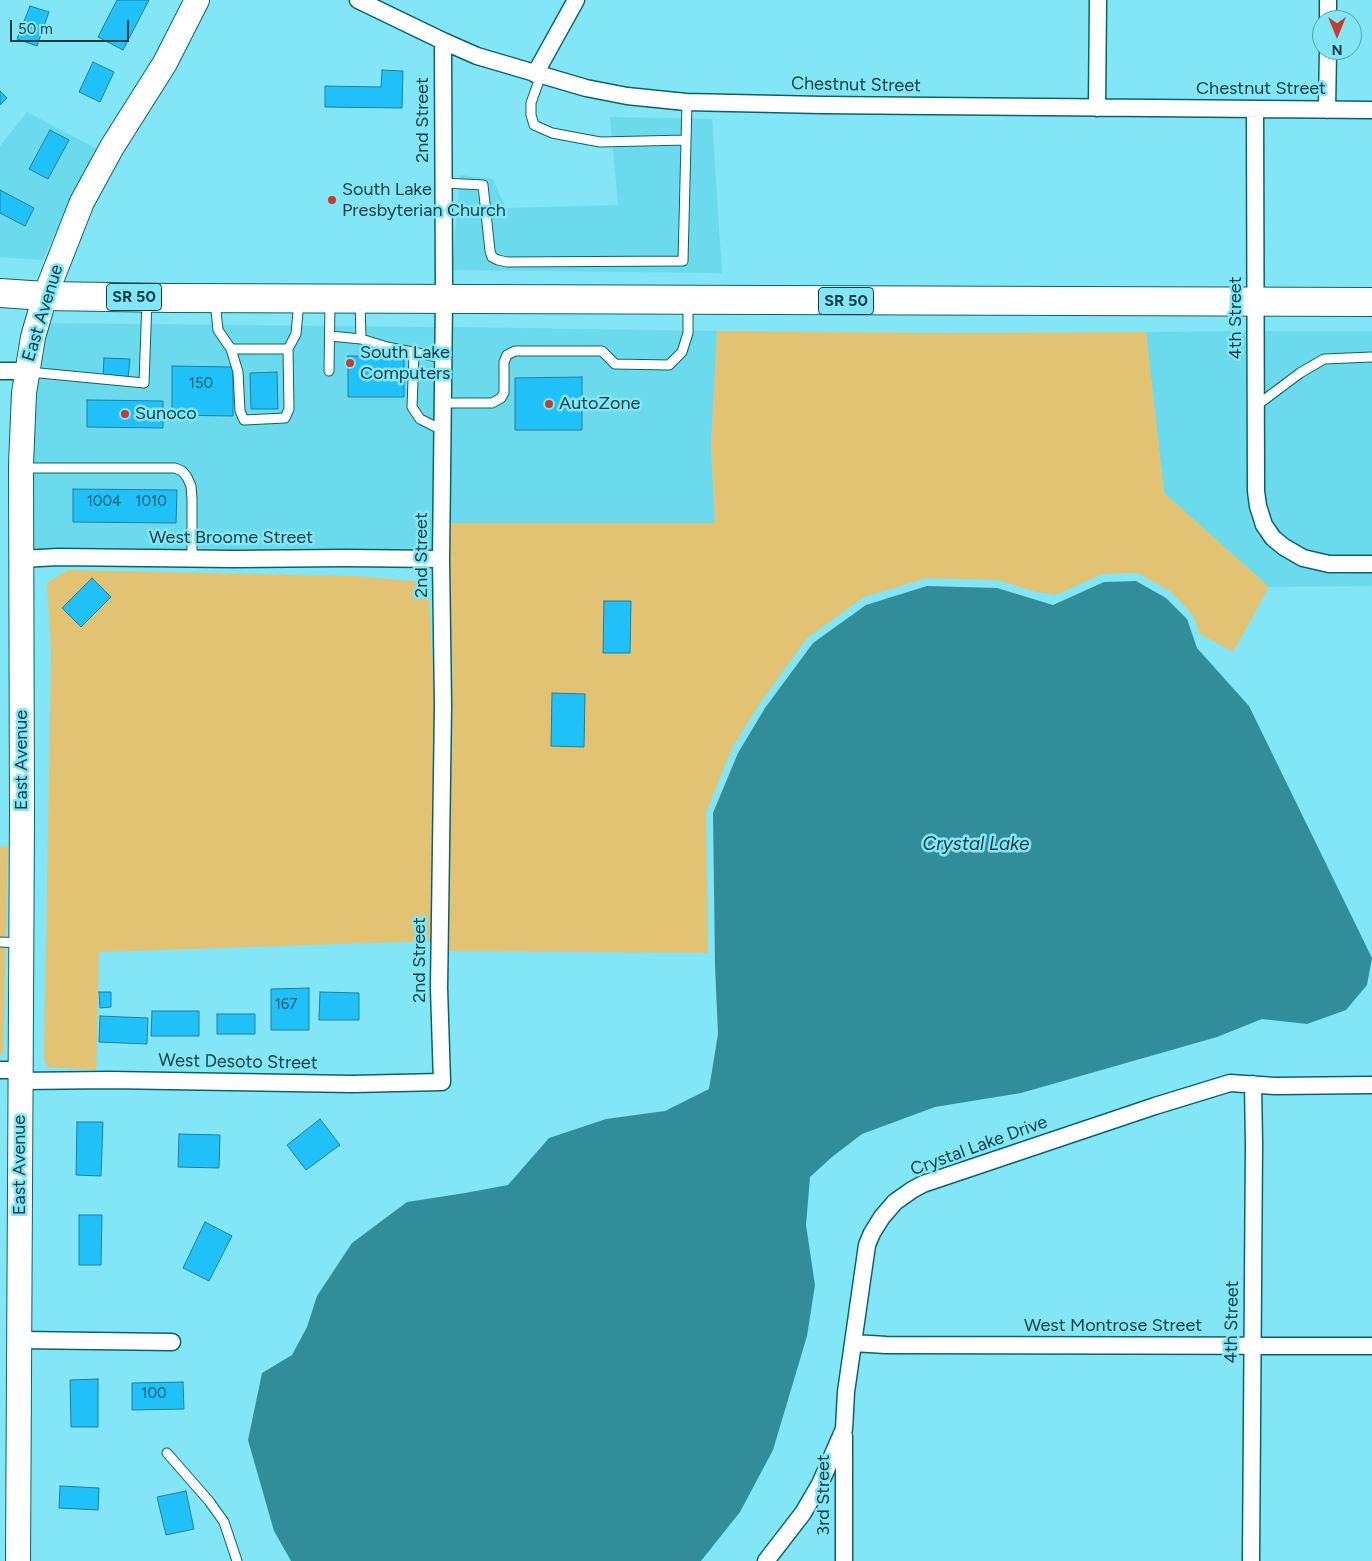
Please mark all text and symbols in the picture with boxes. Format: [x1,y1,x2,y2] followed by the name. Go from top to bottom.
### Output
[12,10,131,42] scale bar
[1312,10,1362,60] north arrow
[18,20,53,38] text: 50 m
[1332,41,1342,58] text: N
[791,73,921,97] street label: Chestnut Street
[412,77,434,163] street label: 2nd Street
[1196,78,1326,100] street label: Chestnut Street
[342,179,506,222] place label: South Lake Presbyterian Church
[326,194,338,206] marker: South Lake Presbyterian Church
[18,262,68,364] street label: East Avenue
[1225,277,1247,359] street label: 4th Street
[106,284,162,310] road number: SR 50
[818,288,874,314] road number: SR 50
[360,342,450,384] place label: South Lake Computers
[344,357,356,369] marker: South Lake Computers
[189,375,213,393] house number: 150
[559,393,640,415] place label: AutoZone
[543,398,555,410] marker: AutoZone
[135,403,197,425] place label: Sunoco
[119,408,131,420] marker: Sunoco
[87,493,121,511] house number: 1004
[135,493,167,511] house number: 1010
[411,512,433,598] street label: 2nd Street
[149,527,313,549] street label: West Broome Street
[11,710,33,810] street label: East Avenue
[923,833,1029,855] water label: Crystal Lake
[409,917,431,1003] street label: 2nd Street
[275,996,297,1014] house number: 167
[158,1050,318,1074] street label: West Desoto Street
[908,1111,1050,1181] street label: Crystal Lake Drive
[9,1115,31,1215] street label: East Avenue
[1220,1280,1244,1364] street label: 4th Street
[1024,1315,1202,1337] street label: West Montrose Street
[141,1385,167,1403] house number: 100
[813,1454,835,1536] street label: 3rd Street

